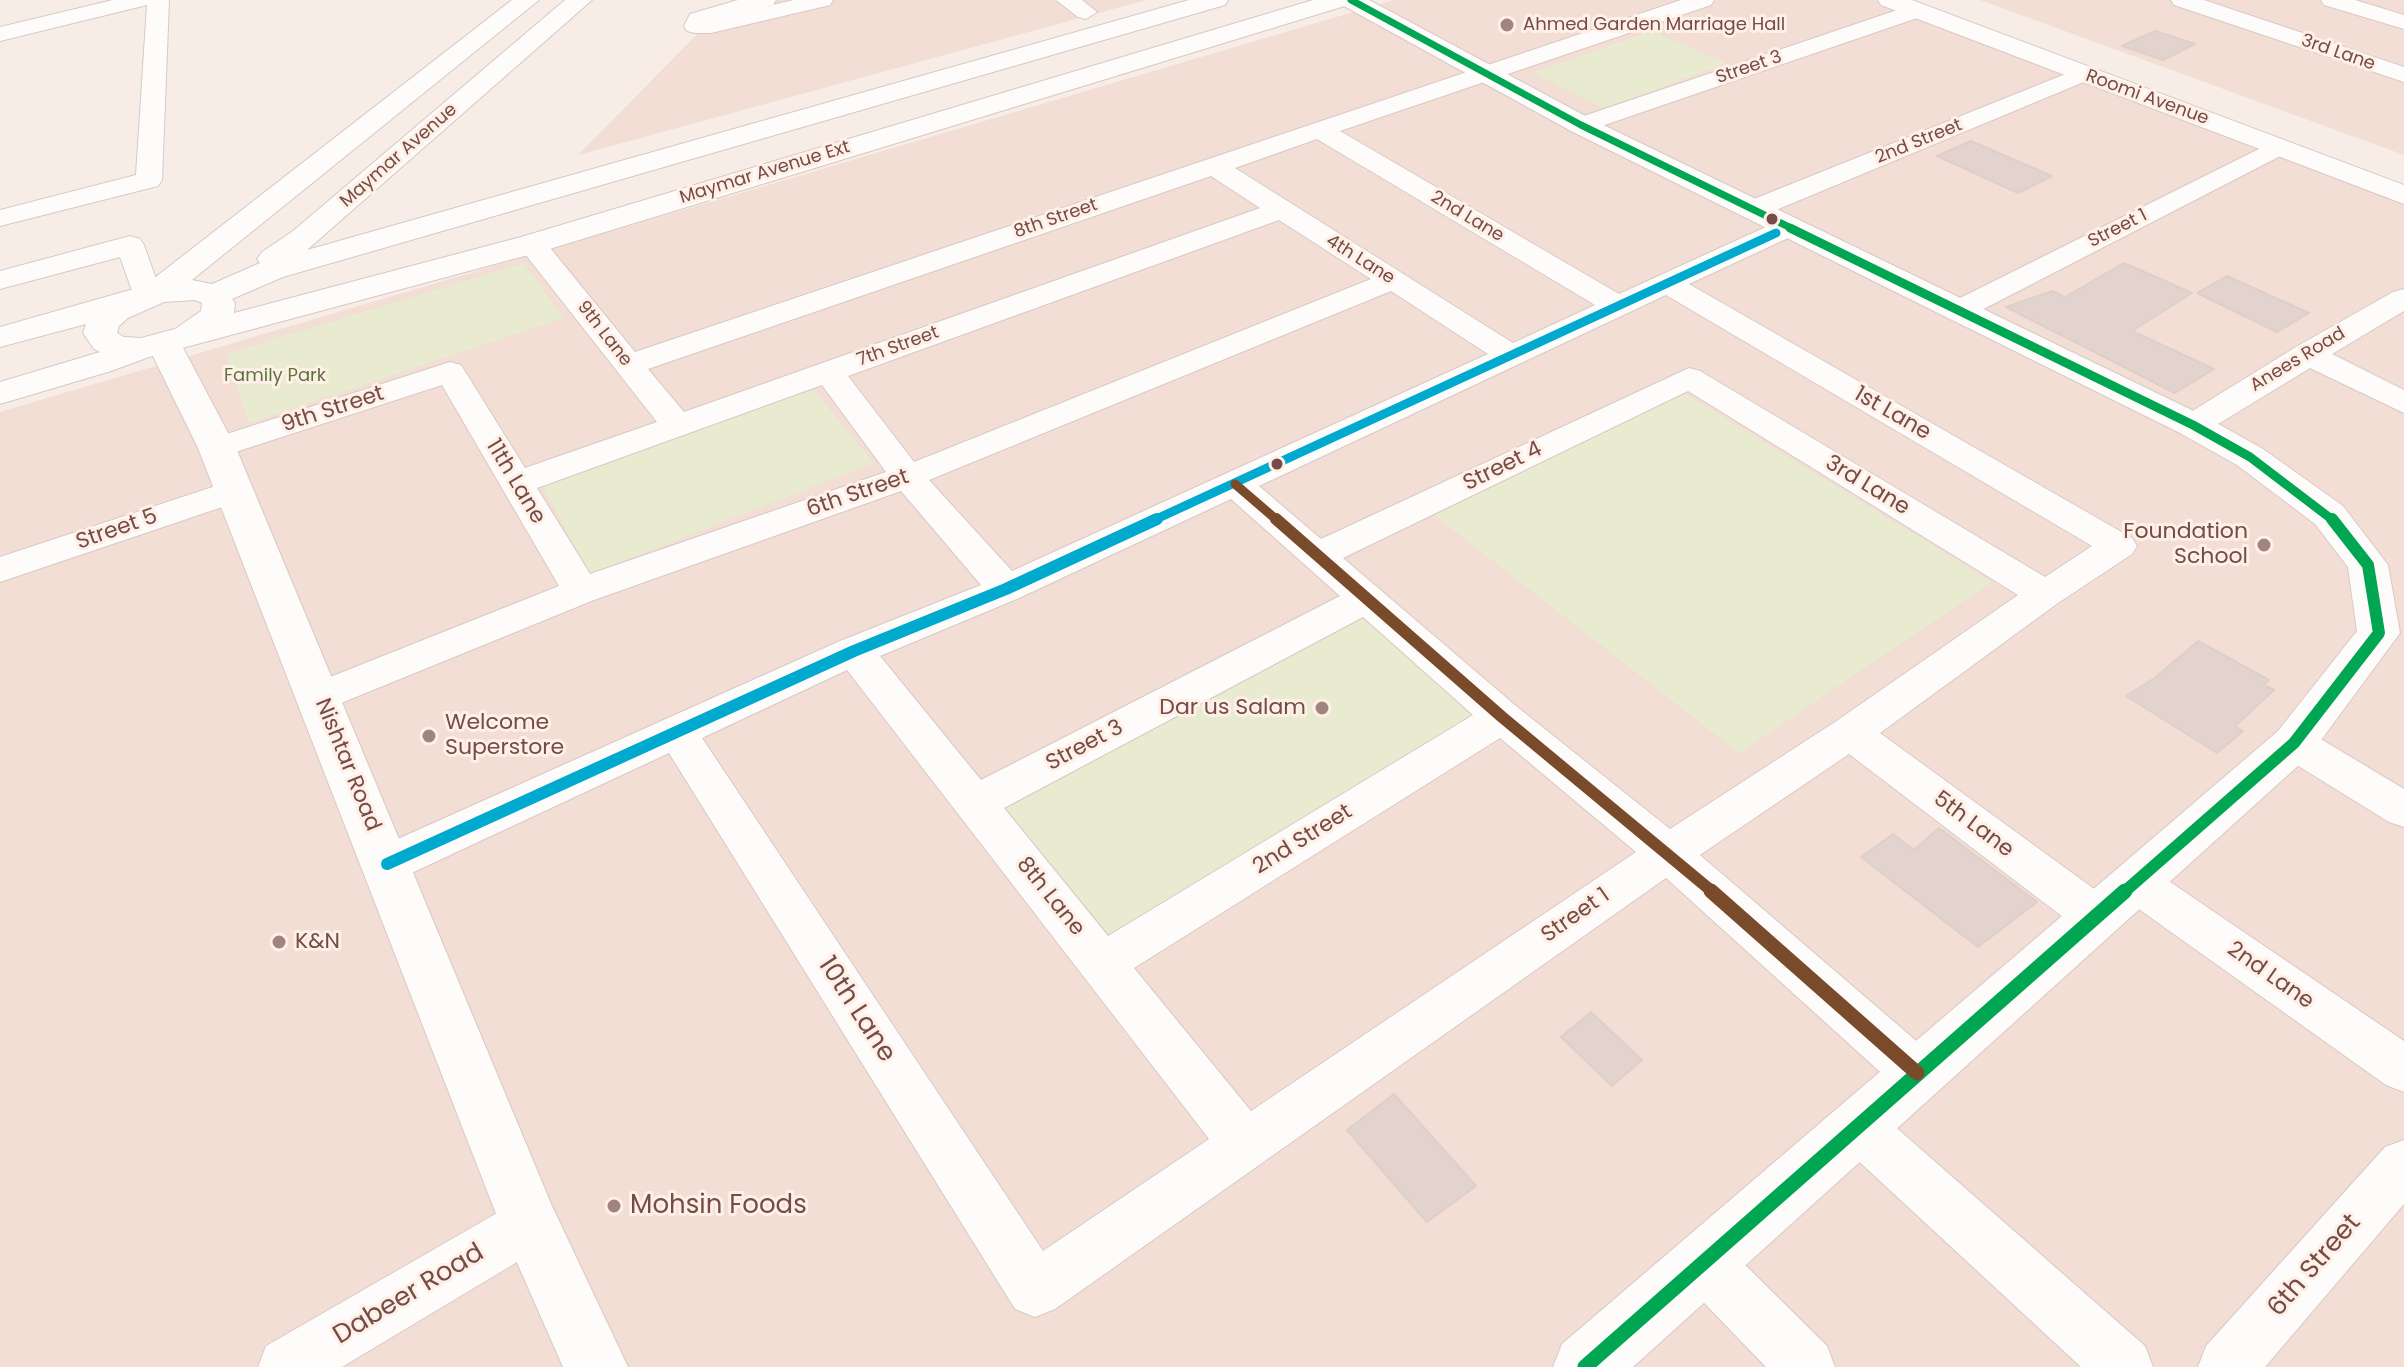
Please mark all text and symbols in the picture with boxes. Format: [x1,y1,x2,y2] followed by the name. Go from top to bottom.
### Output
[1523,14,1785,36] place label: Ahmed Garden Marriage Hall
[1498,16,1516,34] marker: Ahmed Garden Marriage Hall
[2298,30,2378,76] street label: 3rd Lane
[1713,47,1785,89] street label: Street 3
[2083,66,2211,130] street label: Roomi Avenue
[336,99,462,213] street label: Maymar Avenue
[1873,115,1965,169] street label: 2nd Street
[677,137,853,209] street label: Maymar Avenue Ext
[1427,187,1507,247] street label: 2nd Lane
[1011,195,1101,243] street label: 8th Street
[2085,205,2151,253] street label: Street 1
[1764,211,1780,227] unlabelled marker
[1322,230,1398,290] street label: 4th Lane
[572,297,636,371] street label: 9th Lane
[854,322,942,372] street label: 7th Street
[2247,323,2349,397] street label: Anees Road
[224,365,326,387] park label: Family Park
[278,381,388,439] street label: 9th Street
[1849,381,1935,447] street label: 1st Lane
[479,435,551,529] street label: 11th Lane
[1459,437,1547,497] street label: Street 4
[1820,450,1914,522] street label: 3rd Lane
[1269,456,1285,472] unlabelled marker
[803,464,913,524] street label: 6th Street
[73,504,161,556] street label: Street 5
[2123,519,2248,570] place label: Foundation School
[2255,536,2273,554] marker: Foundation School
[308,695,386,835] street label: Nishtar Road
[1159,695,1306,721] place label: Dar us Salam
[1313,699,1331,717] marker: Dar us Salam
[445,710,564,762] place label: Welcome Superstore
[1042,715,1128,777] street label: Street 3
[420,727,438,745] marker: Welcome Superstore
[1928,786,2018,864] street label: 5th Lane
[1249,799,1357,881] street label: 2nd Street
[1010,852,1090,942] street label: 8th Lane
[1537,883,1615,949] street label: Street 1
[295,929,340,955] place label: K&N
[270,933,288,951] marker: K&N
[2222,937,2318,1015] street label: 2nd Lane
[810,951,902,1069] street label: 10th Lane
[630,1190,807,1222] place label: Mohsin Foods
[605,1197,623,1215] marker: Mohsin Foods
[2262,1208,2368,1324] street label: 6th Street
[328,1238,490,1352] street label: Dabeer Road

